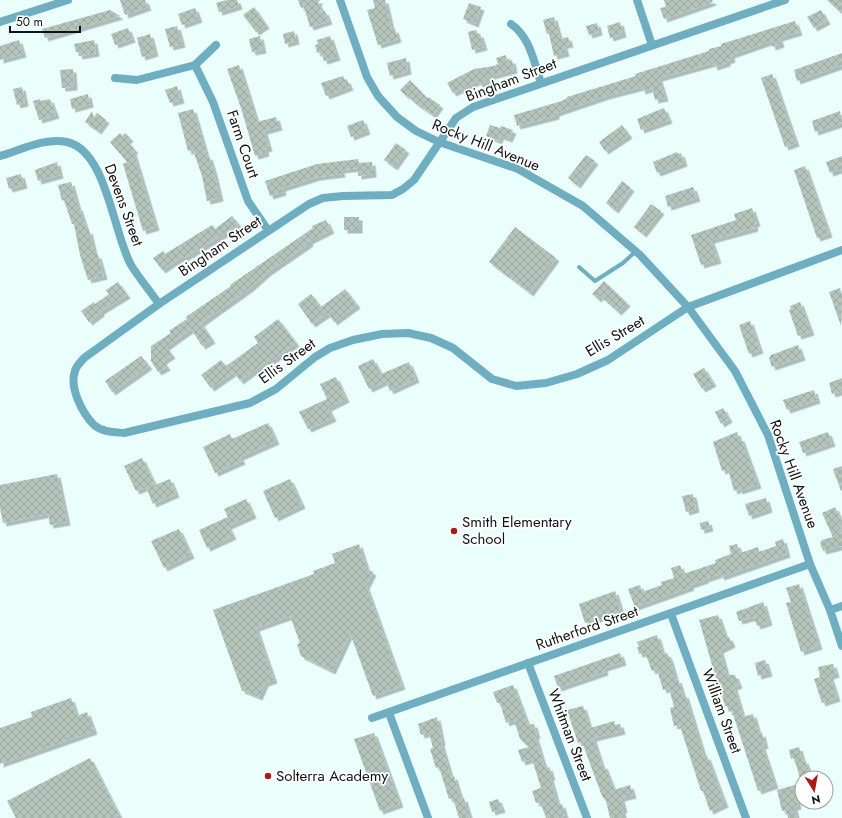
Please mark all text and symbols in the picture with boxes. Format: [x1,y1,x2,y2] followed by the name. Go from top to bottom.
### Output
[10,8,80,34] scale bar
[16,13,43,31] text: 50 m
[462,52,560,107] street label: Bingham Street
[221,107,265,181] street label: Farm Court
[429,113,543,177] street label: Rocky Hill Avenue
[99,161,149,250] street label: Devens Street
[174,210,266,282] street label: Bingham Street
[581,310,649,362] street label: Ellis Street
[254,333,320,389] street label: Ellis Street
[764,416,824,532] street label: Rocky Hill Avenue
[462,511,572,550] place label: Smith Elementary School
[449,526,459,536] marker: Smith Elementary School
[533,600,642,656] street label: Rutherford Street
[696,666,748,757] street label: William Street
[542,686,598,785] street label: Whitman Street
[276,765,388,787] place label: Solterra Academy
[794,770,834,810] north arrow
[263,771,273,781] marker: Solterra Academy
[810,791,822,809] text: N

